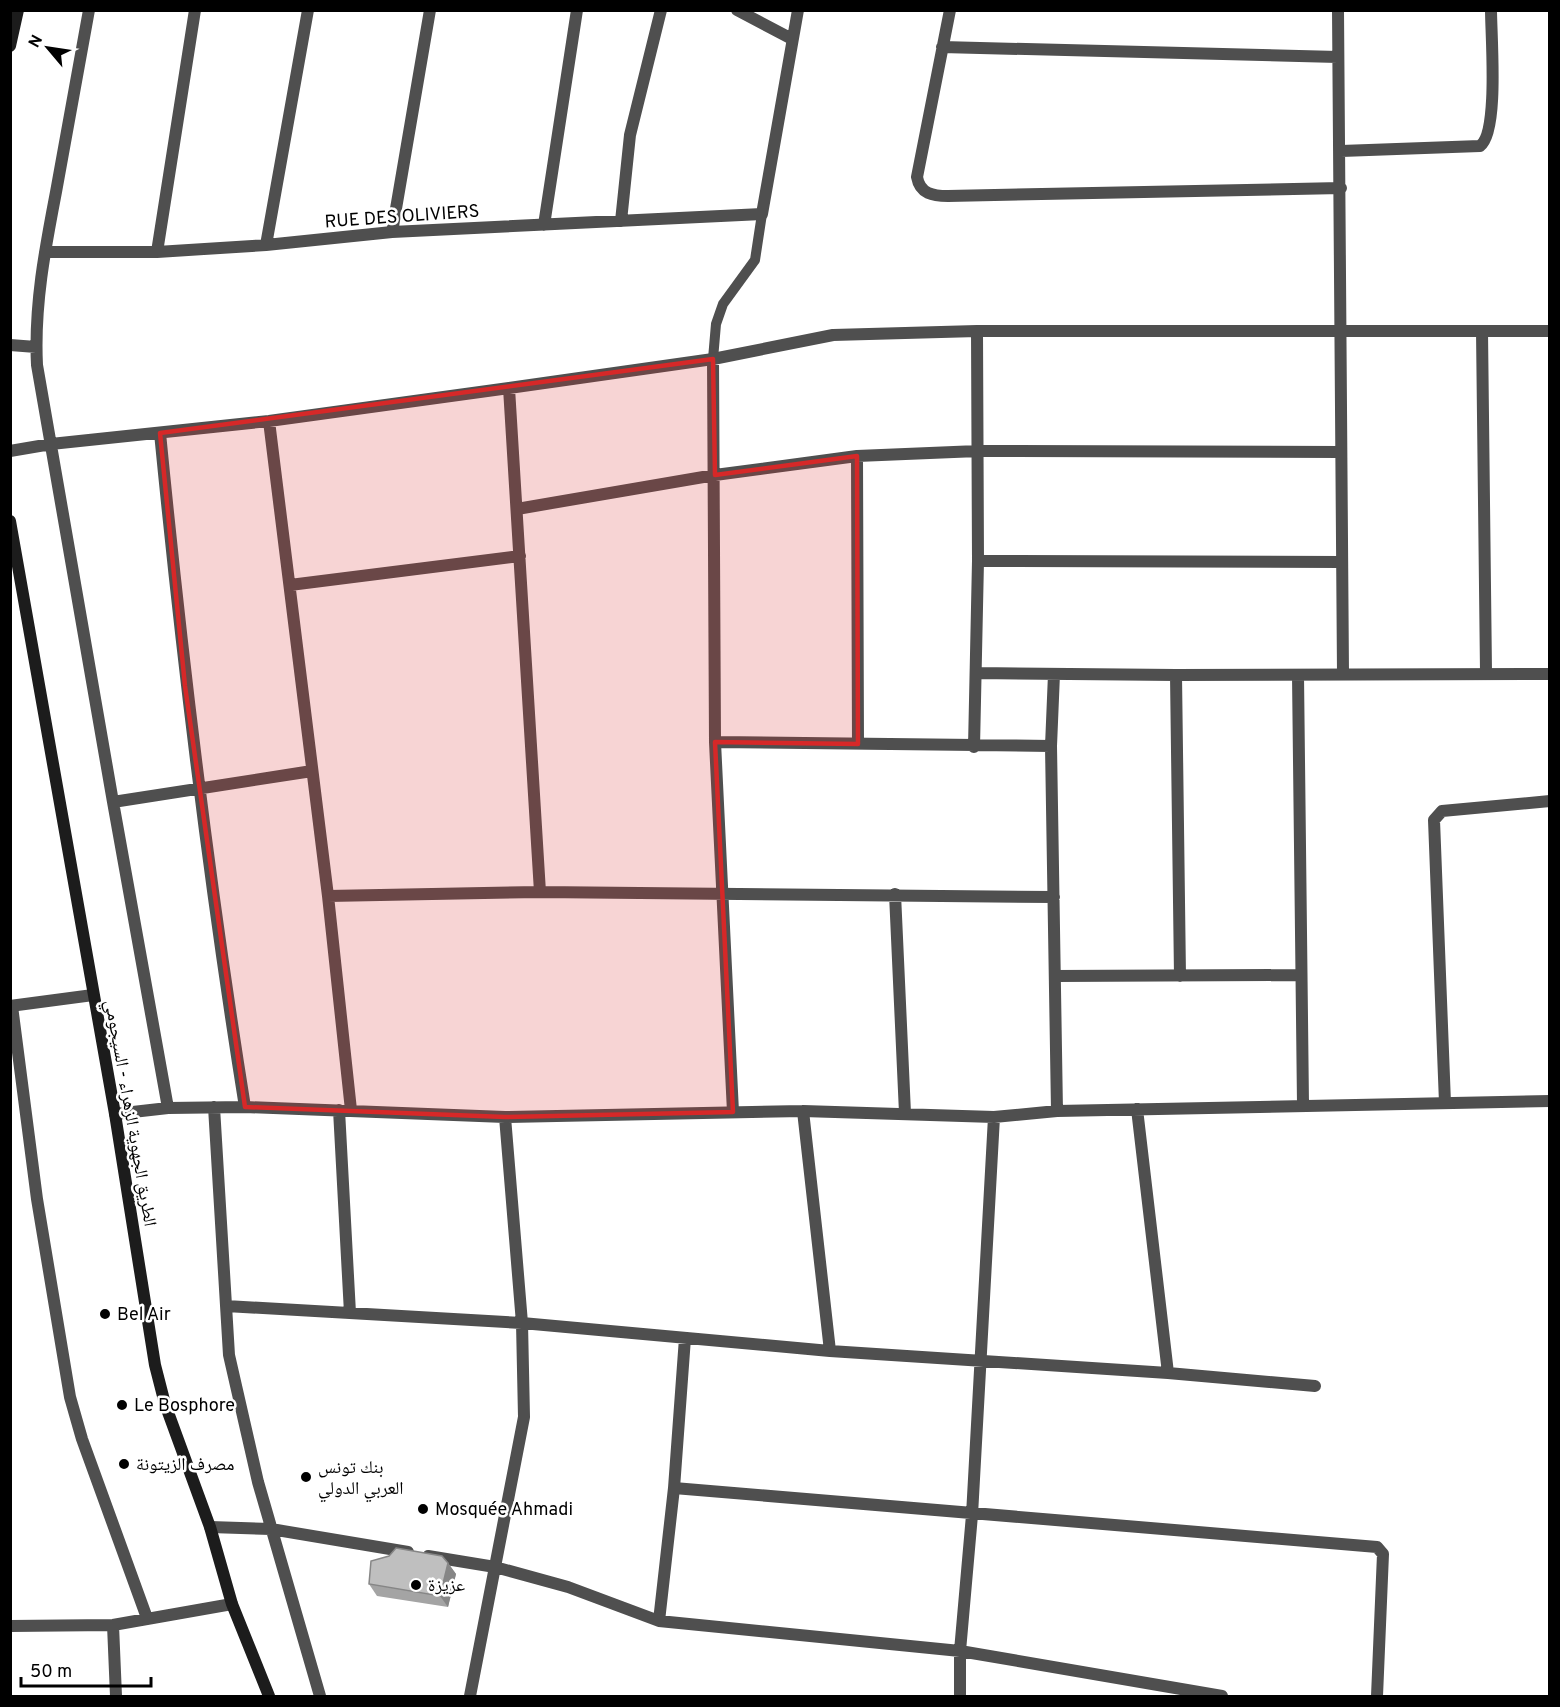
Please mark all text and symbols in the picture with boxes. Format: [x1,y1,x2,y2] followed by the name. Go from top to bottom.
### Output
[18,18,78,78] north arrow
[25,32,48,52] text: N
[324,201,480,234] street label: RUE DES OLIVIERS
[97,998,161,1229] street label: الطريق الجهوية الزهراء - السيجومي
[117,1304,171,1327] place label: Bel Air
[98,1307,112,1321] marker: Bel Air
[134,1395,235,1418] place label: Le Bosphore
[115,1398,129,1412] marker: Le Bosphore
[136,1454,235,1477] place label: مصرف الزيتونة
[117,1457,131,1471] marker: مصرف الزيتونة
[318,1457,404,1503] place label: بنك تونس العربي الدولي
[299,1470,313,1484] marker: بنك تونس العربي الدولي
[435,1499,573,1522] place label: Mosquée Ahmadi
[416,1502,430,1516] marker: Mosquée Ahmadi
[428,1575,465,1598] place label: عزيزة
[409,1578,423,1592] marker: عزيزة
[21,1650,152,1688] scale bar
[30,1661,72,1684] text: 50 m

